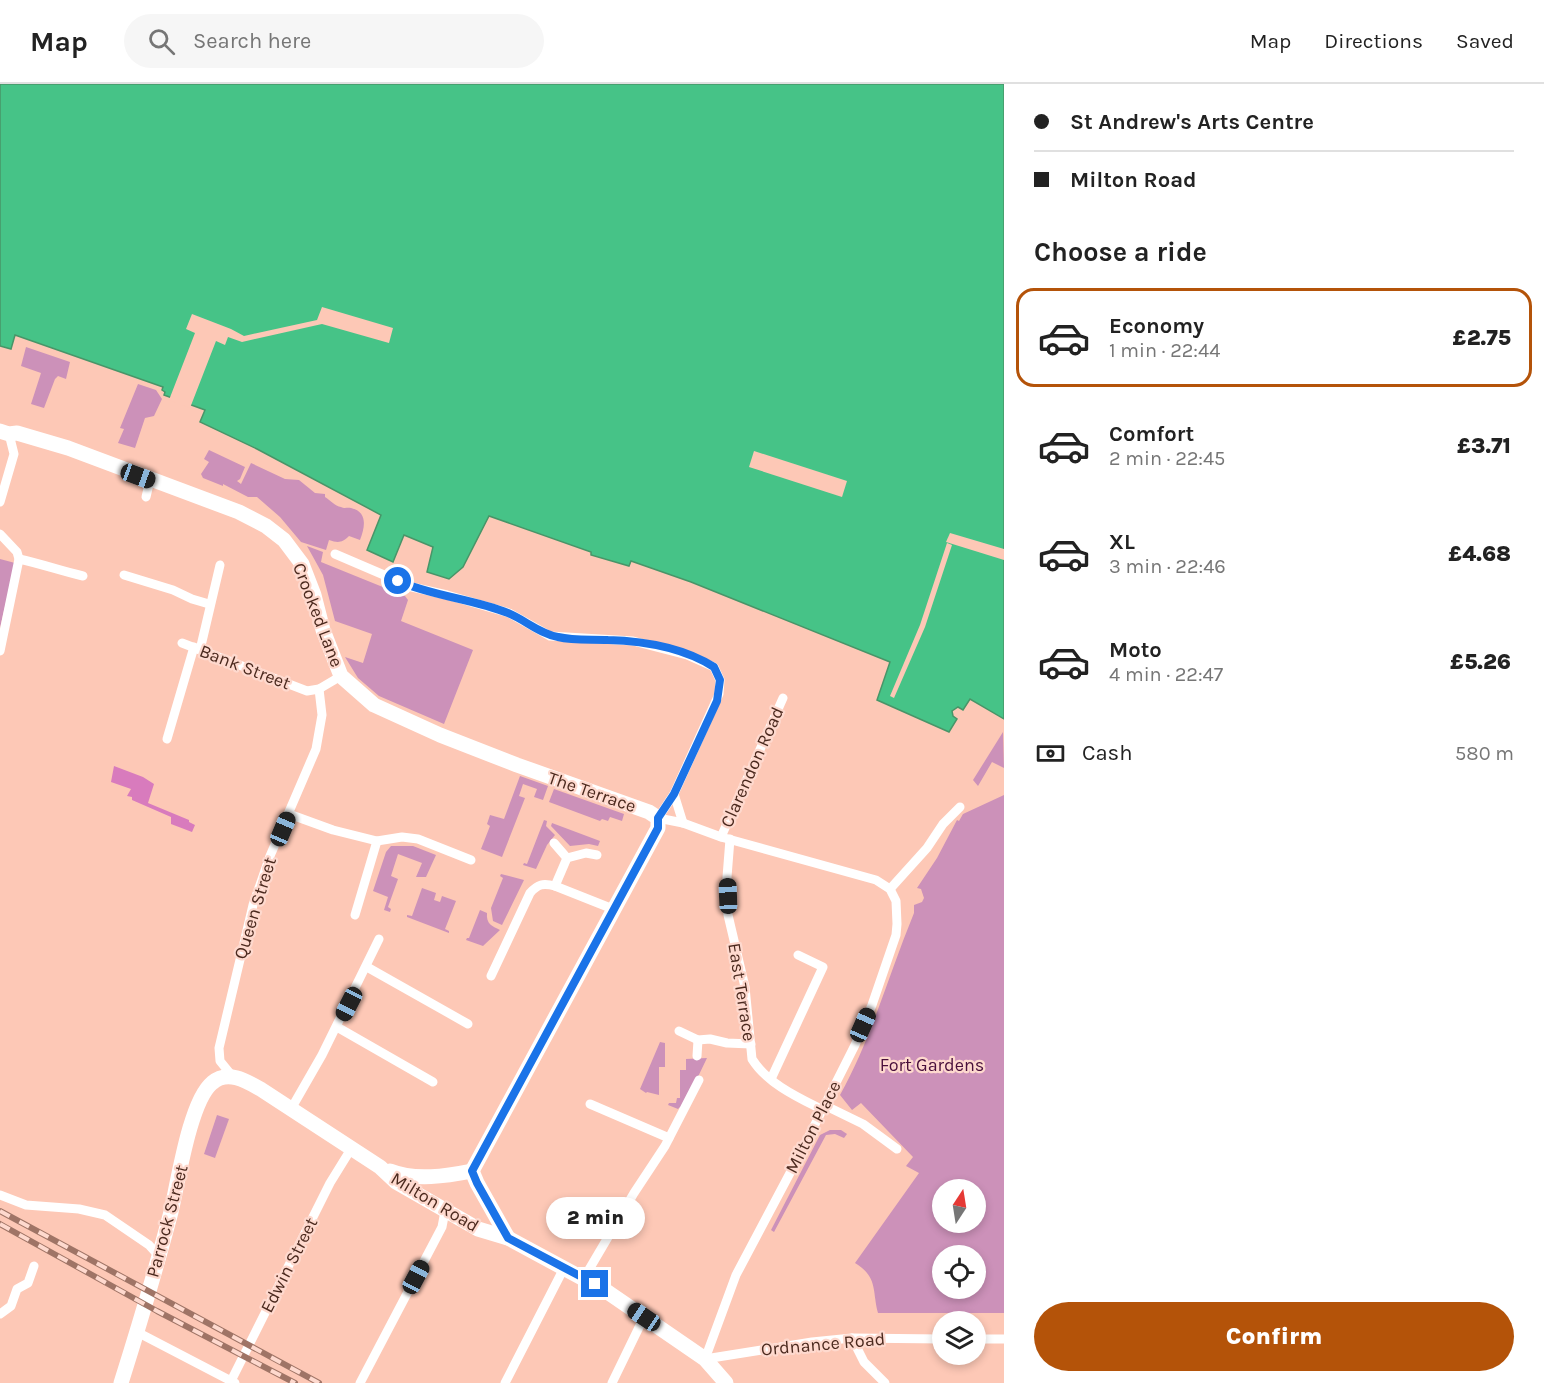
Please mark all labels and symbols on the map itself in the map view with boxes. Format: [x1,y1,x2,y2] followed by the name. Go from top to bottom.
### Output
[118,461,158,491] car
[288,560,348,670] street label: Crooked Lane
[384,567,411,594] route start
[196,640,294,695] street label: Bank Street
[716,703,788,831] street label: Clarendon Road
[545,767,639,817] street label: The Terrace
[268,809,298,849] car
[229,854,281,962] street label: Queen Street
[718,878,738,914] car
[723,941,761,1043] street label: East Terrace
[333,984,365,1024] car
[847,1005,879,1045] car
[880,1054,984,1076] park label: Fort Gardens
[780,1077,846,1177] street label: Milton Place
[141,1162,193,1280] street label: Parrock Street
[387,1167,483,1237] street label: Milton Road
[932,1179,986,1233] north arrow
[546,1197,644,1239] callout: 2 min
[256,1214,322,1316] street label: Edwin Street
[400,1257,432,1297] car
[581,1270,608,1297] route end
[624,1299,664,1335] car
[760,1328,886,1360] street label: Ordnance Road

